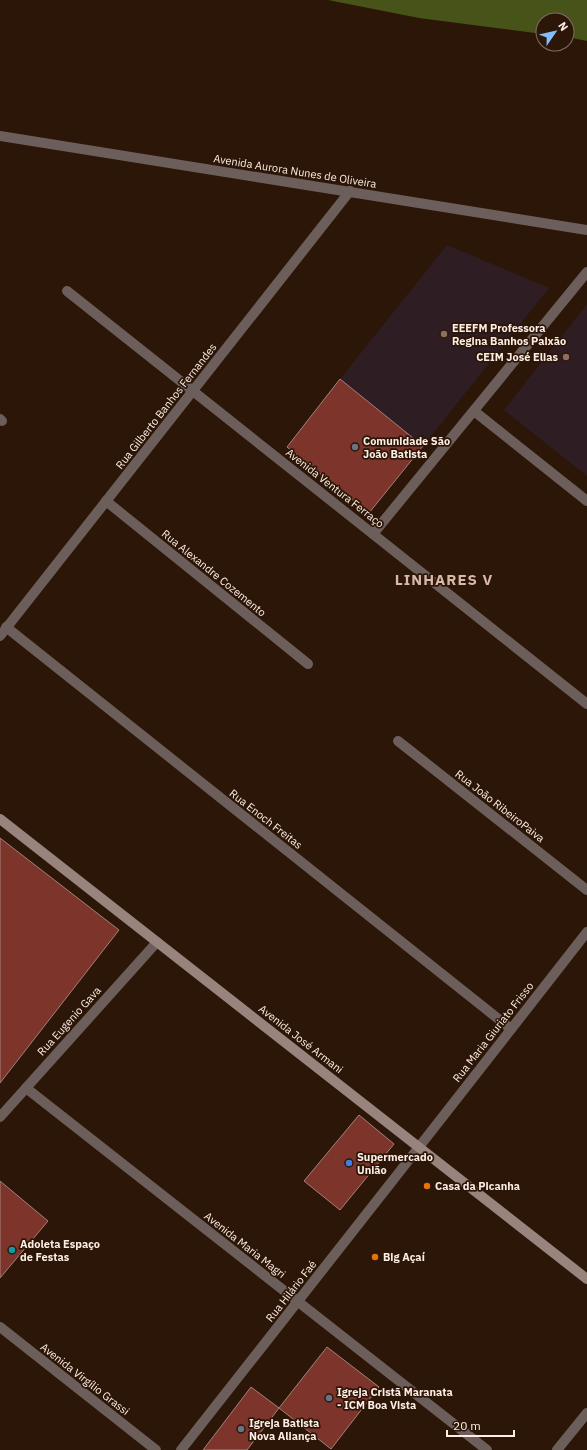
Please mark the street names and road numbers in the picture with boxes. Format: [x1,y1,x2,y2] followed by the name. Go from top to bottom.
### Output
[213,151,378,191] street label: Avenida Aurora Nunes de Oliveira
[112,340,220,472] street label: Rua Gilberto Banhos Fernandes
[283,445,387,531] street label: Avenida Ventura Ferraço
[159,527,269,619] street label: Rua Alexandre Cozemento
[452,767,548,845] street label: Rua João RibeiroPaiva
[227,786,305,852] street label: Rua Enoch Freitas
[450,979,536,1085] street label: Rua Maria Giuriato Frisso
[34,983,104,1059] street label: Rua Eugenio Gava
[256,1002,346,1076] street label: Avenida José Armani
[201,1209,289,1281] street label: Avenida Maria Magri
[263,1257,319,1325] street label: Rua Hilário Faé
[38,1340,132,1418] street label: Avenida Virgílio Grassi

